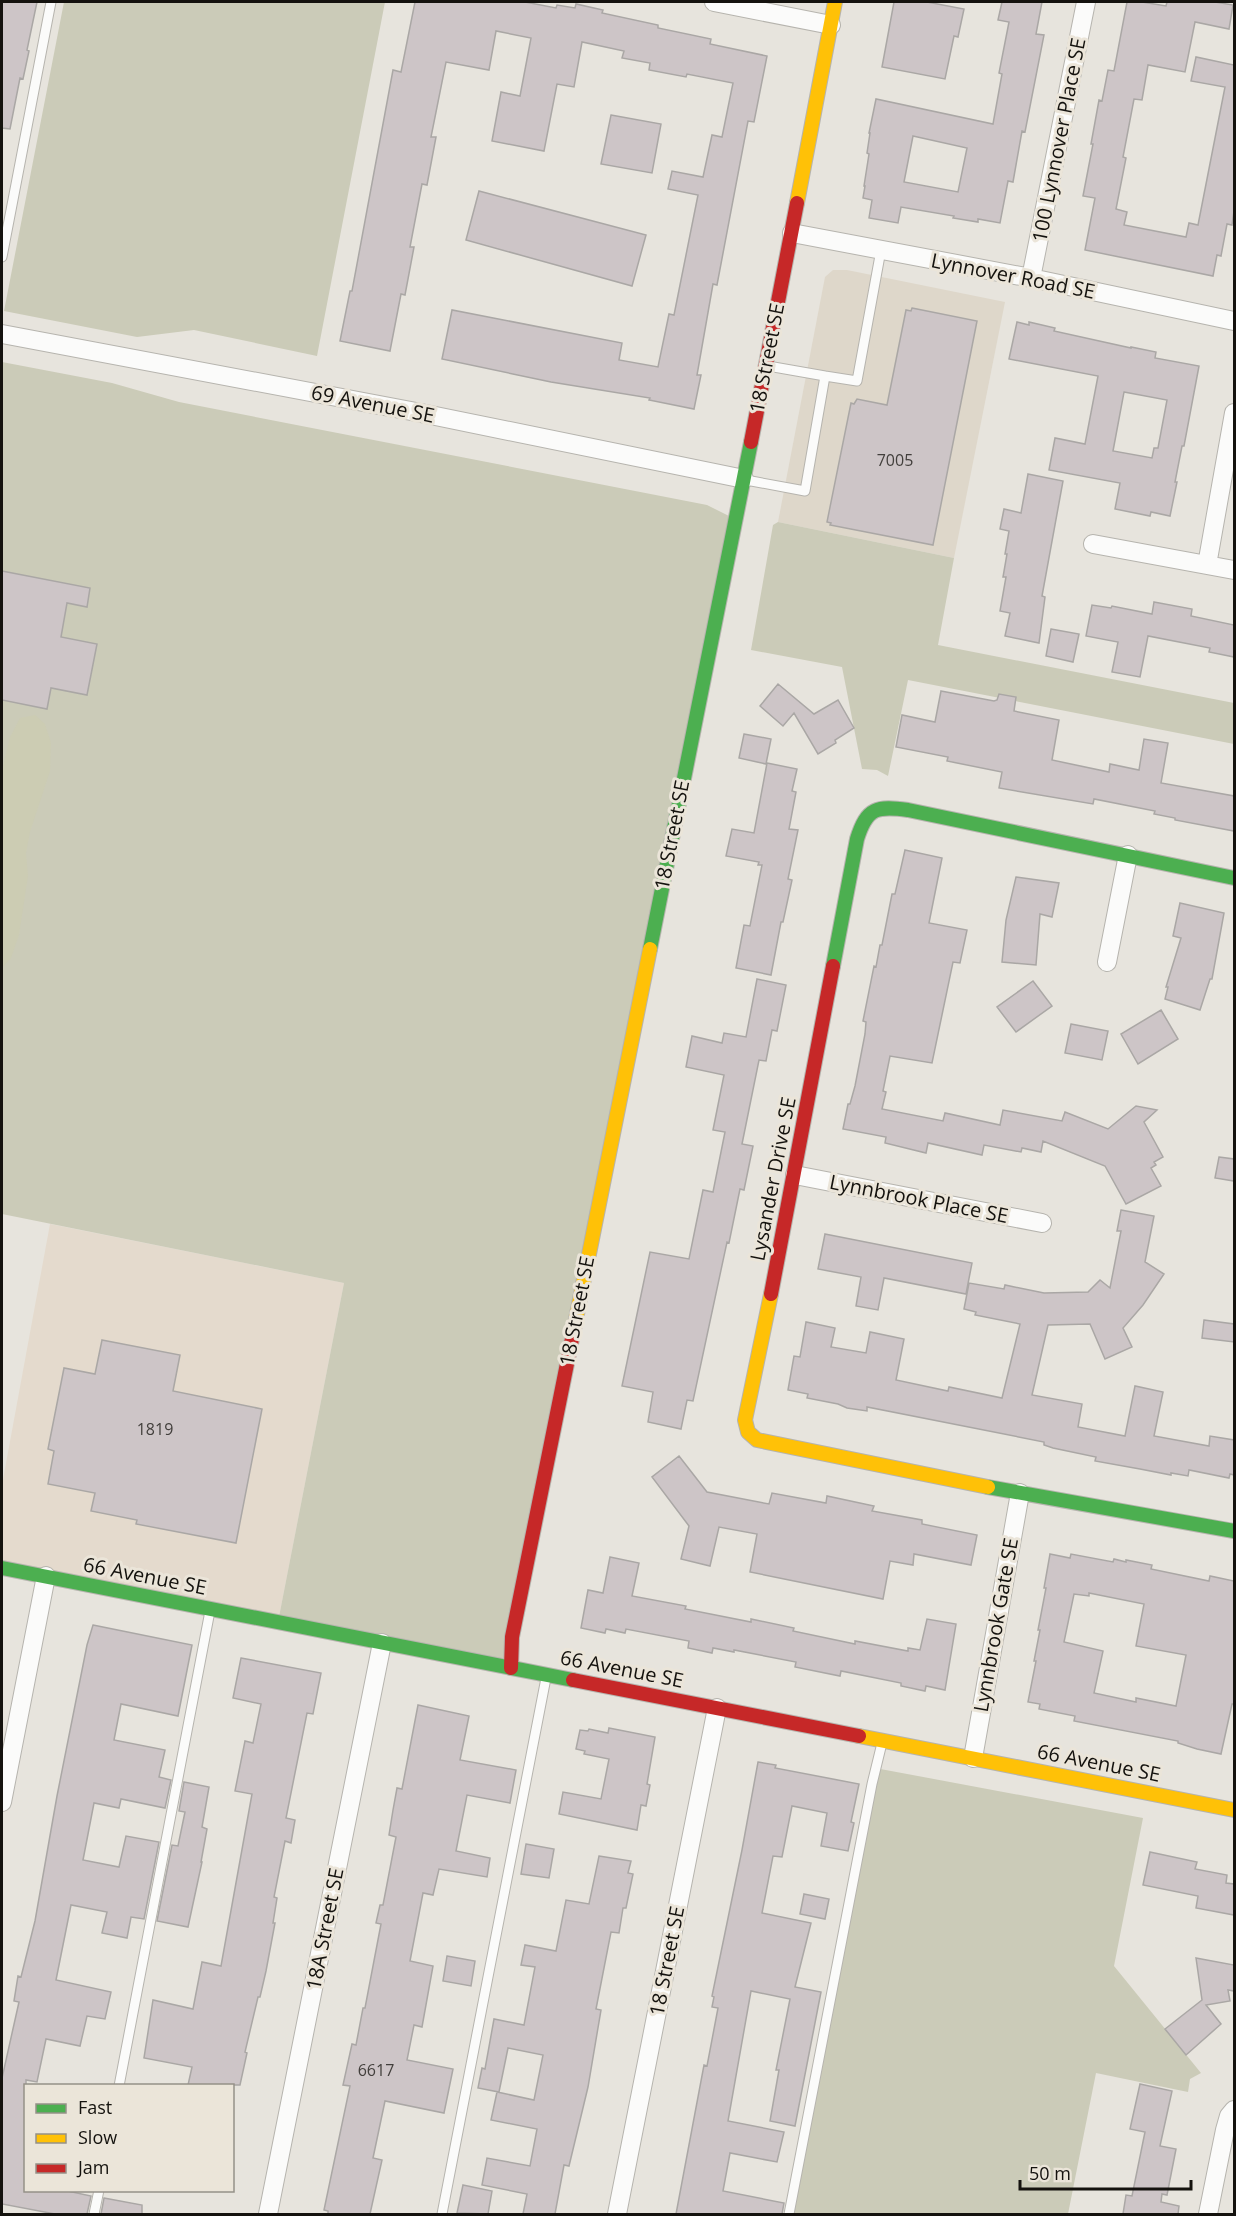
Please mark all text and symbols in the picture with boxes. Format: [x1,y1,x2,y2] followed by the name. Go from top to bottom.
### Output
[1025,36,1092,244] street label: 100 Lynnover Place SE
[929,246,1097,305] street label: Lynnover Road SE
[743,301,790,415] street label: 18 Street SE
[309,378,437,429] street label: 69 Avenue SE
[877,449,913,471] house number: 7005
[648,778,695,892] street label: 18 Street SE
[743,1095,802,1263] street label: Lysander Drive SE
[827,1168,1011,1229] street label: Lynnbrook Place SE
[553,1254,600,1368] street label: 18 Street SE
[137,1418,173,1440] house number: 1819
[967,1536,1024,1714] street label: Lynnbrook Gate SE
[81,1550,209,1601] street label: 66 Avenue SE
[558,1643,686,1694] street label: 66 Avenue SE
[1035,1737,1163,1788] street label: 66 Avenue SE
[299,1866,350,1992] street label: 18A Street SE
[643,1904,690,2018] street label: 18 Street SE
[358,2059,394,2081] house number: 6617
[24,2084,234,2192] legend
[78,2095,112,2119] text: Fast
[78,2125,117,2149] text: Slow
[1020,2153,1191,2191] scale bar
[76,2155,110,2179] text: Jam
[1029,2161,1071,2185] text: 50 m

